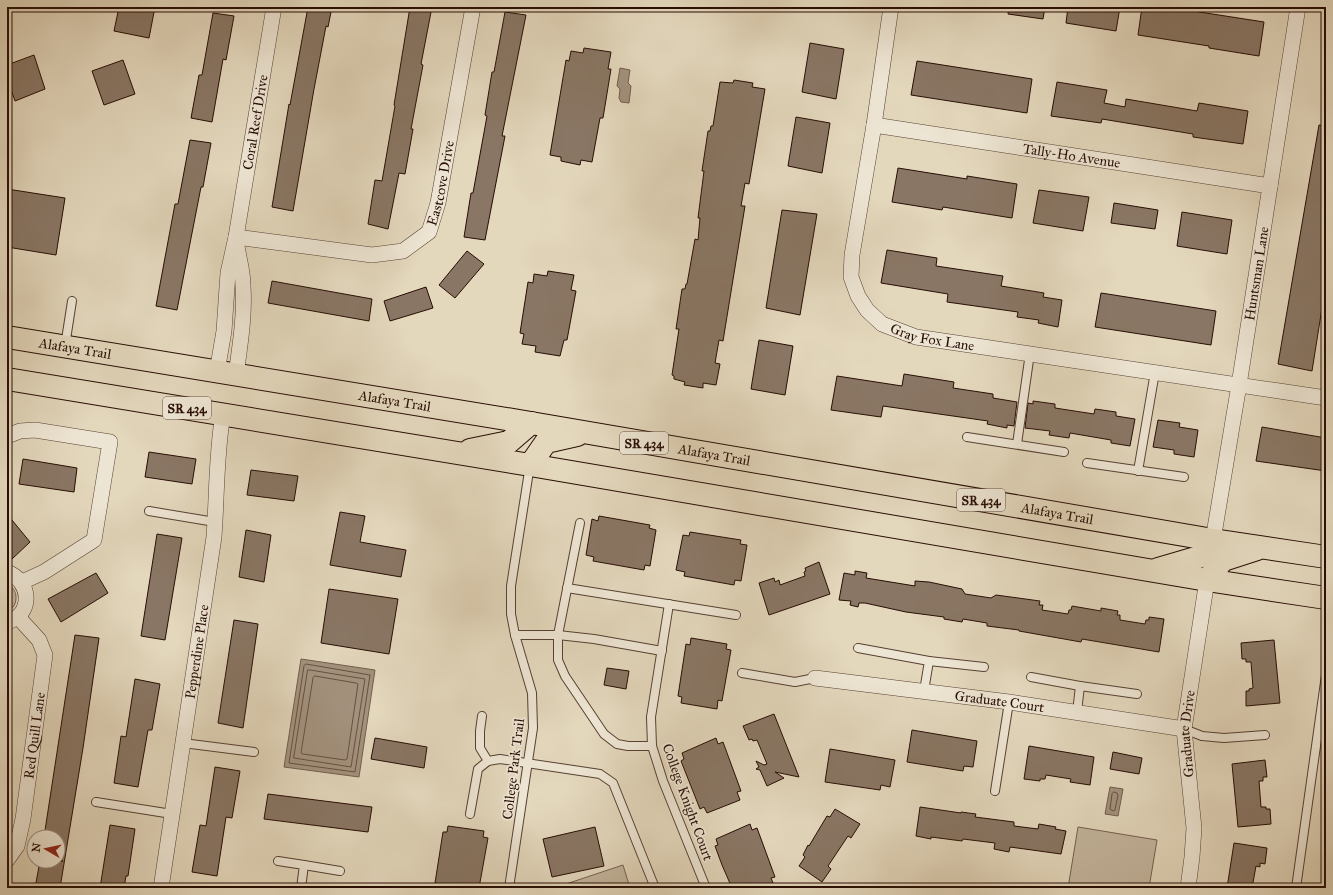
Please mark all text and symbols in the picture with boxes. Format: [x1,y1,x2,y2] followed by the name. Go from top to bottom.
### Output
[239,73,272,171] street label: Coral Reef Drive
[423,139,458,228] street label: Eastcove Drive
[1022,140,1122,172] street label: Tally-Ho Avenue
[1241,225,1273,322] street label: Huntsman Lane
[888,320,976,355] street label: Gray Fox Lane
[37,334,113,363] street label: Alafaya Trail
[356,387,432,415] street label: Alafaya Trail
[163,397,211,419] road number: SR 434
[620,432,668,454] road number: SR 434
[676,440,752,470] street label: Alafaya Trail
[957,489,1005,511] road number: SR 434
[1019,499,1095,528] street label: Alafaya Trail
[182,603,213,700] street label: Pepperdine Place
[954,687,1045,716] street label: Graduate Court
[1176,689,1199,778] street label: Graduate Drive
[20,691,49,780] street label: Red Quill Lane
[499,717,528,821] street label: College Park Trail
[658,741,717,863] street label: College Knight Court
[26,829,66,869] north arrow
[29,841,44,853] text: N

